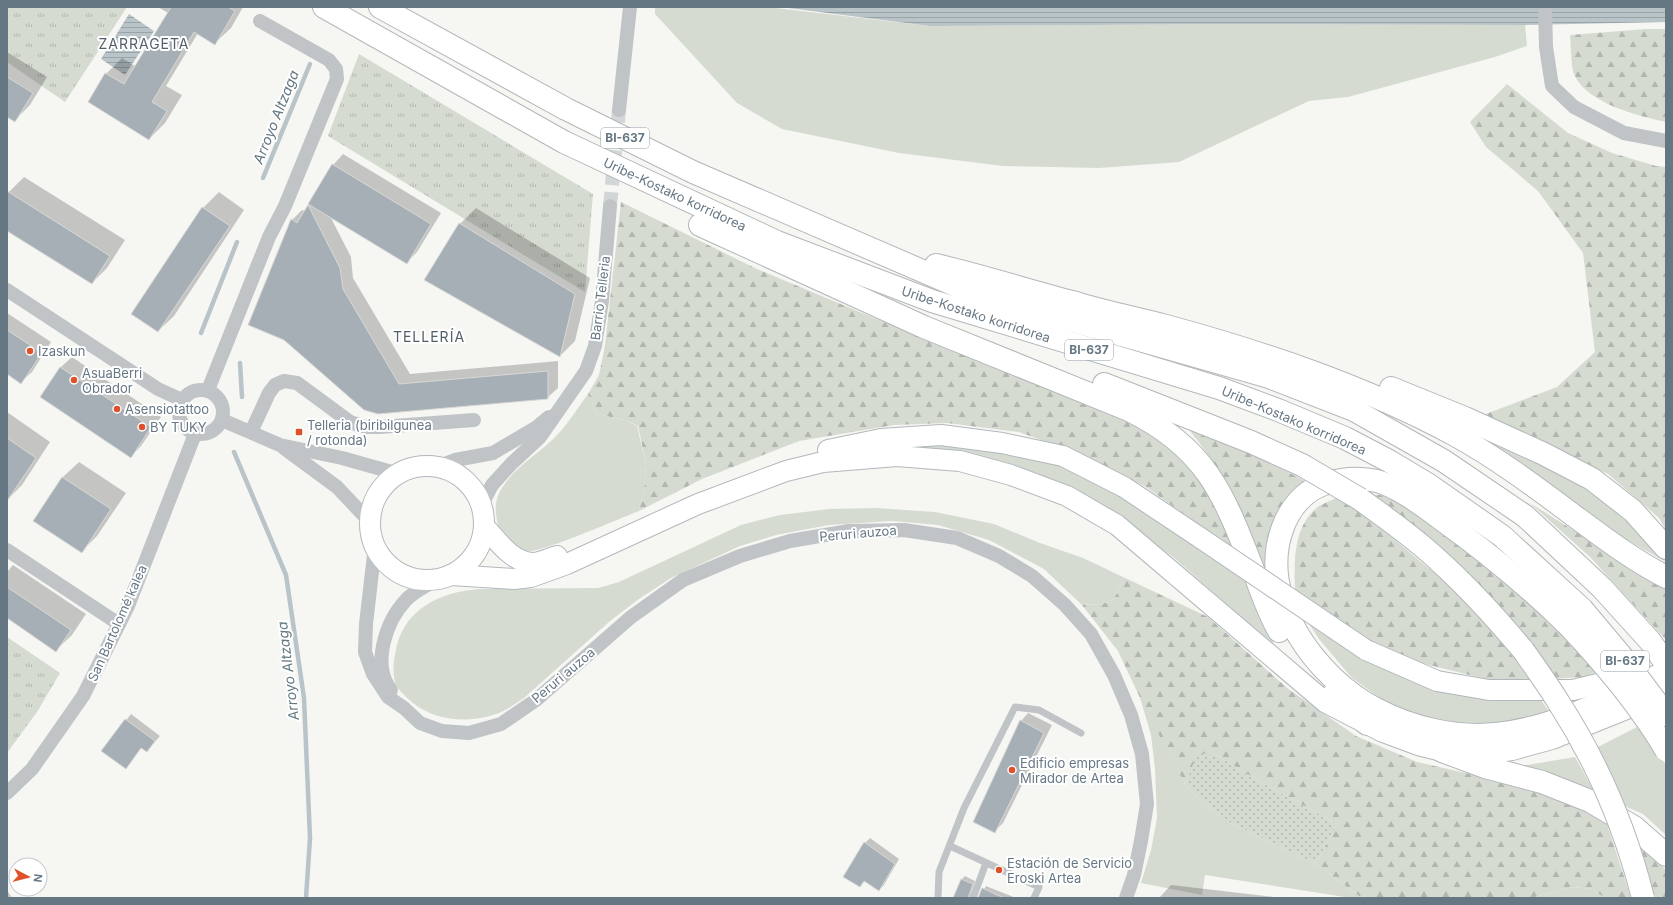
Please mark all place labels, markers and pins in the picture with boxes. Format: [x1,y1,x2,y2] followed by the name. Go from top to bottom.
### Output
[38,343,85,359] place label: Izaskun
[25,346,35,356] marker: Izaskun
[82,365,142,396] place label: AsuaBerri Obrador
[69,375,79,385] marker: AsuaBerri Obrador
[125,401,209,417] place label: Asensiotattoo
[112,404,122,414] marker: Asensiotattoo
[307,417,432,448] place label: Telleria (biribilgunea / rotonda)
[150,419,207,435] place label: BY TUKY
[137,422,147,432] marker: BY TUKY
[294,427,304,437] marker: Telleria (biribilgunea / rotonda)
[1020,755,1129,786] place label: Edificio empresas Mirador de Artea
[1007,765,1017,775] marker: Edificio empresas Mirador de Artea
[1007,855,1132,886] place label: Estación de Servicio Eroski Artea
[994,865,1004,875] marker: Estación de Servicio Eroski Artea

